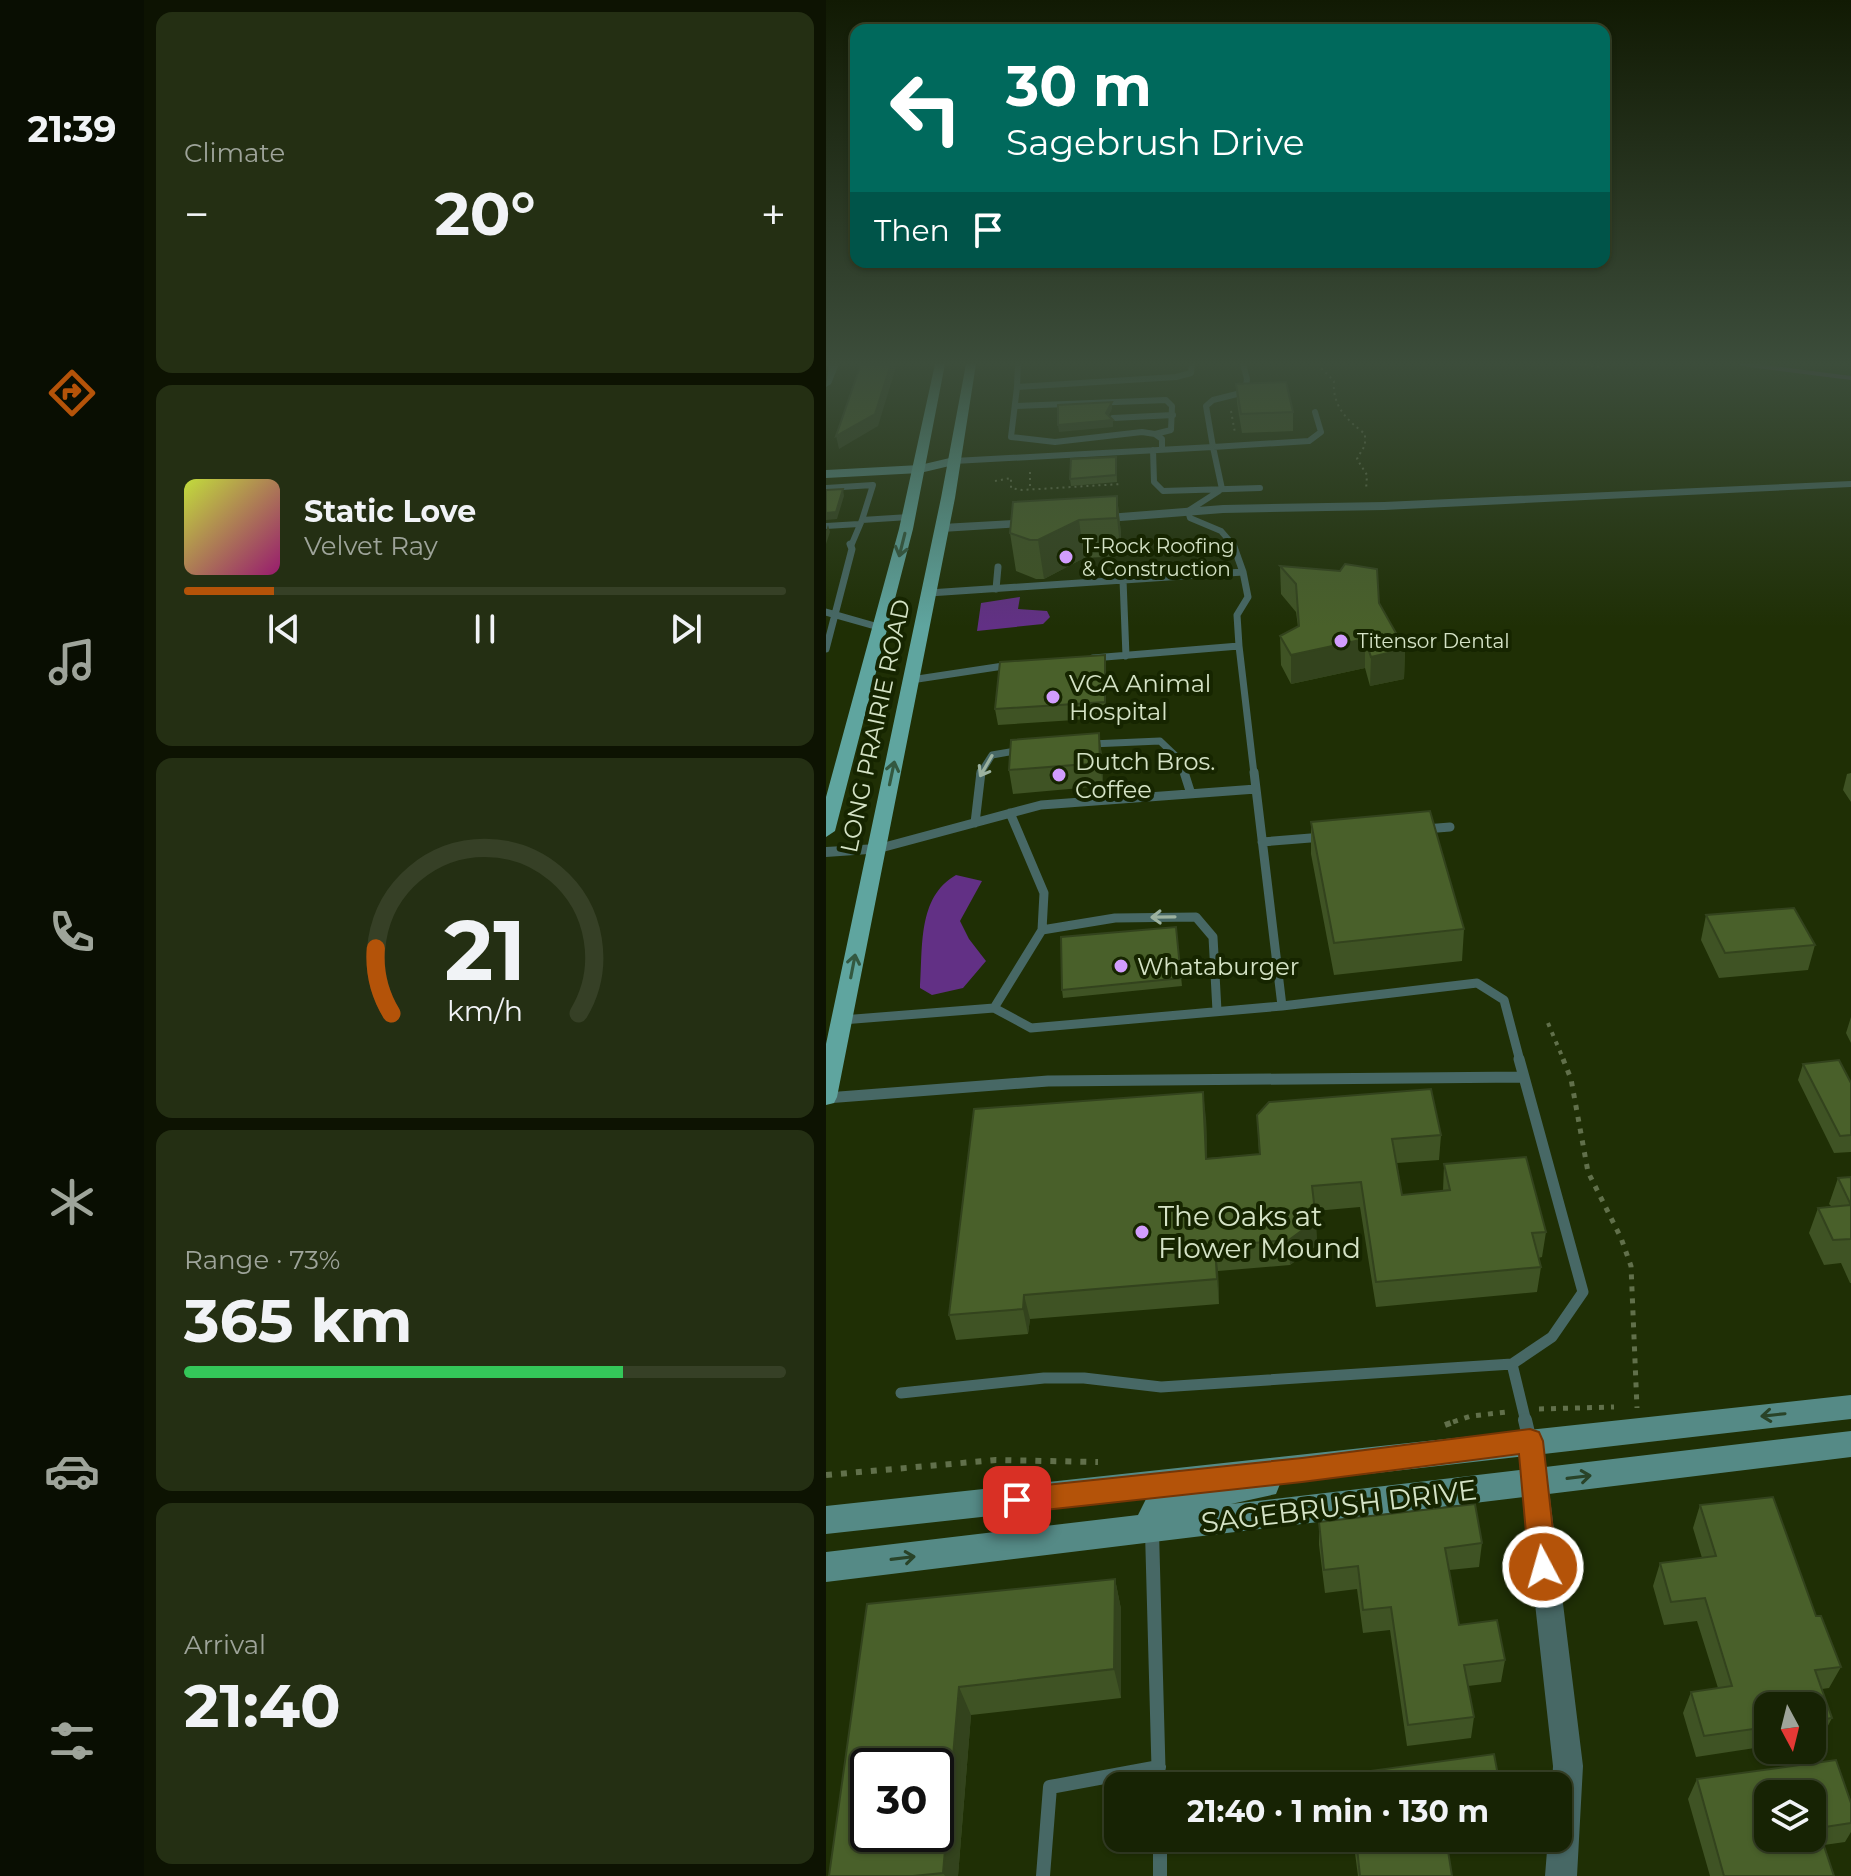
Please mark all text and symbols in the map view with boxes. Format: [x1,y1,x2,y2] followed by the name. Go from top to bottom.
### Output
[1006,52,1152,120] text: 30 m
[874,56,978,160] icon: left
[27,107,117,151] text: 21:39
[1006,120,1304,164] text: Sagebrush Drive
[184,137,285,169] text: Climate
[434,177,536,250] text: 20°
[184,187,209,241] text: −
[761,187,786,241] text: +
[966,208,1010,252] icon: arrive
[874,212,950,249] text: Then
[44,365,100,421] icon: directions
[304,493,476,530] text: Static Love
[304,530,438,562] text: Velvet Ray
[894,532,909,558] one-way arrow
[1082,534,1235,581] place label: T-Rock Roofing & Construction
[1057,548,1075,566] marker: T-Rock Roofing & Construction
[834,597,916,855] street label: LONG PRAIRIE ROAD
[262,607,306,651] icon: previous
[463,607,507,651] icon: pause
[664,607,708,651] icon: next
[1357,629,1510,653] place label: Titensor Dental
[1332,632,1350,650] marker: Titensor Dental
[44,634,100,690] icon: music
[1069,669,1211,726] place label: VCA Animal Hospital
[1044,688,1062,706] marker: VCA Animal Hospital
[1075,747,1215,804] place label: Dutch Bros. Coffee
[978,754,994,777] one-way arrow
[885,760,900,786] one-way arrow
[1050,766,1068,784] marker: Dutch Bros. Coffee
[444,899,526,1001] text: 21
[44,904,100,960] icon: phone
[1150,909,1177,925] one-way arrow
[1137,952,1299,981] place label: Whataburger
[846,953,861,979] one-way arrow
[1112,957,1130,975] marker: Whataburger
[447,993,523,1028] text: km/h
[44,1174,100,1230] icon: climate
[1158,1199,1361,1265] place label: The Oaks at Flower Mound
[1133,1223,1151,1241] marker: The Oaks at Flower Mound
[184,1244,340,1276] text: Range · 73%
[184,1284,412,1357] text: 365 km
[1761,1407,1787,1422] one-way arrow
[44,1443,100,1499] icon: car
[983,1466,1051,1534] pin
[1565,1470,1592,1485] one-way arrow
[1199,1472,1479,1540] street label: SAGEBRUSH DRIVE
[995,1478,1039,1522] icon: arrive
[1501,1525,1585,1609] position arrow
[890,1550,916,1565] one-way arrow
[184,1629,266,1661] text: Arrival
[184,1669,341,1742] text: 21:40
[1754,1692,1826,1764] north arrow
[1754,1692,1826,1852] map controls
[44,1713,100,1769] icon: filters
[850,1748,954,1852] speed limit sign: 30
[1754,1780,1826,1852] button: layers
[1187,1793,1489,1830] text: 21:40 · 1 min · 130 m

